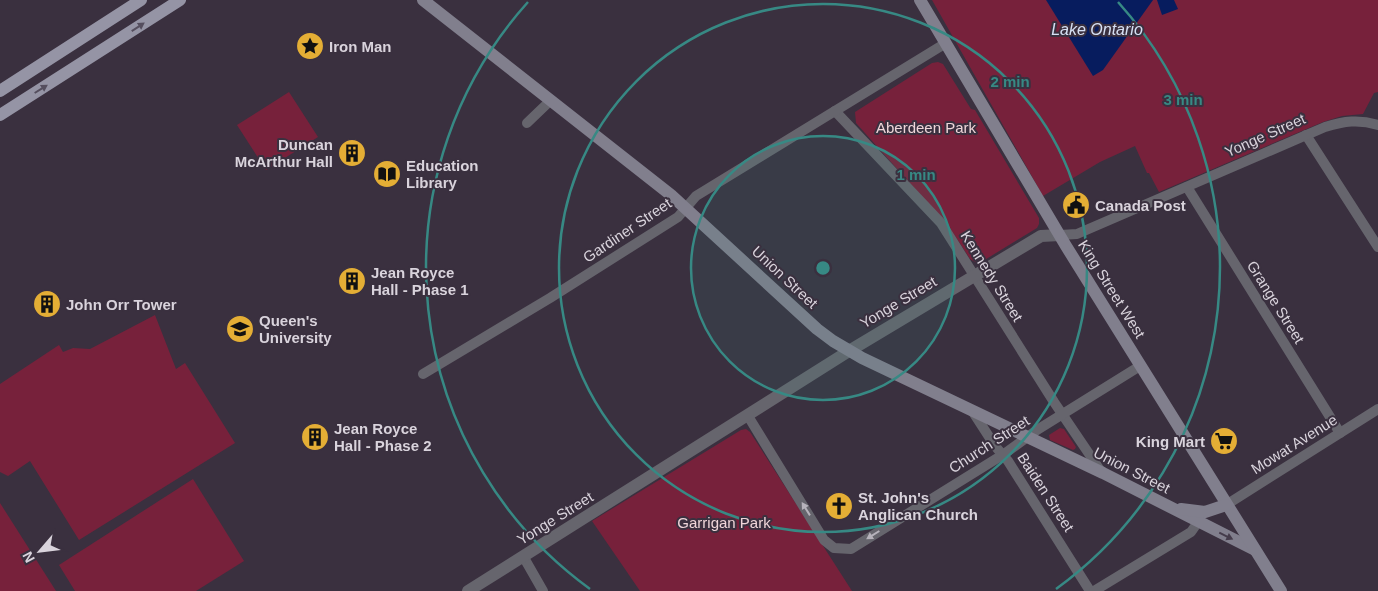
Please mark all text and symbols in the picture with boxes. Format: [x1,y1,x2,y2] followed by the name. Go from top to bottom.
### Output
[1051,21,1143,38] water label: Lake Ontario
[132,22,145,32] one-way arrow
[295,31,325,61] place icon: Iron Man
[329,38,392,55] place label: Iron Man
[990,73,1030,90] text: 2 min
[35,85,48,94] one-way arrow
[1163,91,1203,108] text: 3 min
[1222,109,1309,160] street label: Yonge Street
[876,119,977,136] park label: Aberdeen Park
[235,136,333,170] place label: Duncan McArthur Hall
[337,138,367,168] building icon: Duncan McArthur Hall
[406,157,479,191] place label: Education Library
[372,159,402,189] library icon: Education Library
[896,166,936,183] text: 1 min
[1061,190,1091,220] public building icon: Canada Post
[580,194,675,266] street label: Gardiner Street
[1095,197,1186,214] place label: Canada Post
[957,228,1027,325] street label: Kennedy Street
[1075,237,1149,342] street label: King Street West
[749,242,822,312] street label: Union Street
[1244,258,1309,347] street label: Grange Street
[814,259,832,277] centre of rings
[371,264,469,298] place label: Jean Royce Hall - Phase 1
[337,266,367,296] building icon: Jean Royce Hall - Phase 1
[857,272,940,331] street label: Yonge Street
[32,289,62,319] building icon: John Orr Tower
[66,296,177,313] place label: John Orr Tower
[259,312,332,346] place label: Queen's University
[225,314,255,344] school or university icon: Queen's University
[946,411,1033,476] street label: Church Street
[1248,411,1340,477] street label: Mowat Avenue
[334,420,432,454] place label: Jean Royce Hall - Phase 2
[300,422,330,452] building icon: Jean Royce Hall - Phase 2
[1209,426,1239,456] supermarket icon: King Mart
[1136,433,1205,450] place label: King Mart
[1091,443,1174,497] street label: Union Street
[1014,449,1078,535] street label: Baiden Street
[514,488,597,548] street label: Yonge Street
[858,489,978,523] place label: St. John's Anglican Church
[824,491,854,521] church icon: St. John's Anglican Church
[801,503,810,516] one-way arrow
[677,514,771,531] park label: Garrigan Park
[15,526,65,576] north arrow
[866,531,880,540] one-way arrow
[1219,532,1234,540] one-way arrow
[19,549,38,565] text: N

